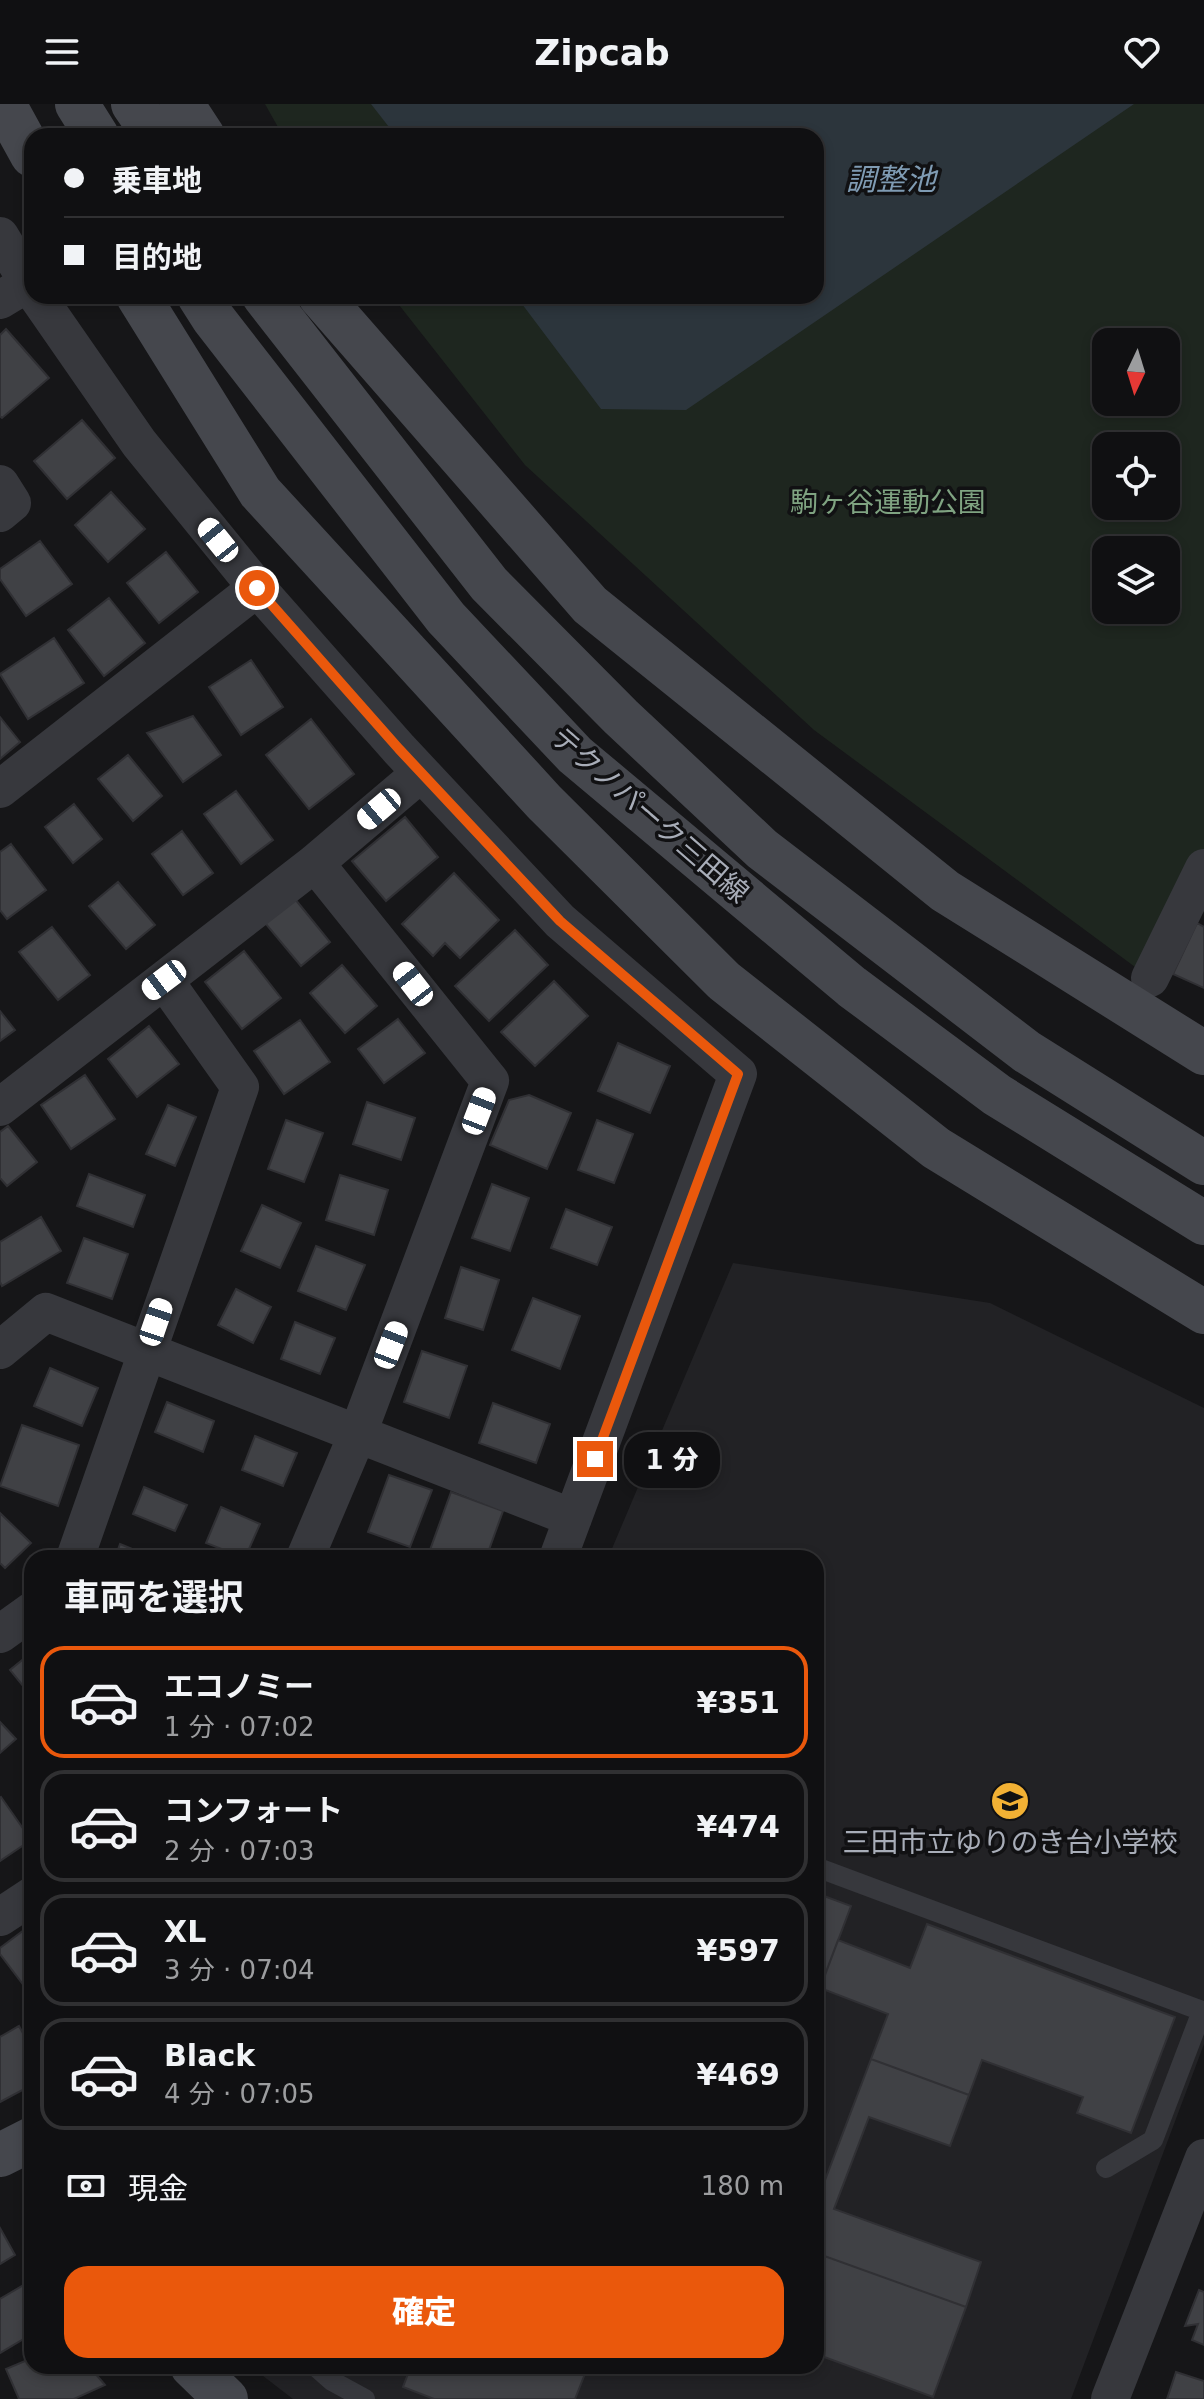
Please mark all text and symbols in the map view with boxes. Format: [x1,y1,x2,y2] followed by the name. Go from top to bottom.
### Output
[40,30,84,74] icon: menu
[1120,30,1164,74] icon: heart
[534,32,670,73] text: Zipcab
[846,162,939,197] water label: 調整池
[112,163,202,198] text: 乗車地
[112,240,202,275] text: 目的地
[1092,328,1180,416] north arrow
[1092,328,1180,624] map controls
[1092,432,1180,520] button: locate
[790,486,986,519] park label: 駒ヶ谷運動公園
[194,514,242,566] car
[1092,536,1180,624] button: layers
[239,570,275,606] route start
[545,720,755,910] street label: テクノパーク三田線
[353,784,405,834] car
[138,956,190,1004] car
[389,958,437,1010] car
[459,1084,499,1138] car
[137,1295,175,1349] car
[371,1318,411,1372] car
[623,1431,719,1487] callout: 1 分
[577,1441,613,1477] route end
[645,1445,699,1475] text: 1 分
[64,1577,244,1618] text: 車両を選択
[68,1666,140,1738] icon: car
[164,1669,314,1704] text: エコノミー
[697,1685,780,1720] text: ¥351
[164,1712,315,1742] text: 1 分 · 07:02
[989,1780,1031,1822] school or university icon: 三田市立ゆりのき台小学校
[68,1790,140,1862] icon: car
[164,1793,343,1828] text: コンフォート
[697,1809,780,1844] text: ¥474
[842,1826,1178,1859] place label: 三田市立ゆりのき台小学校
[164,1836,315,1866] text: 2 分 · 07:03
[68,1914,140,1986] icon: car
[164,1914,206,1949] text: XL
[697,1933,780,1968] text: ¥597
[164,1955,315,1985] text: 3 分 · 07:04
[68,2038,140,2110] icon: car
[164,2038,255,2073] text: Black
[697,2057,780,2092] text: ¥469
[164,2079,315,2109] text: 4 分 · 07:05
[64,2164,108,2208] icon: cash
[128,2171,188,2206] text: 現金
[701,2171,784,2201] text: 180 m
[64,2266,784,2358] button: 確定

